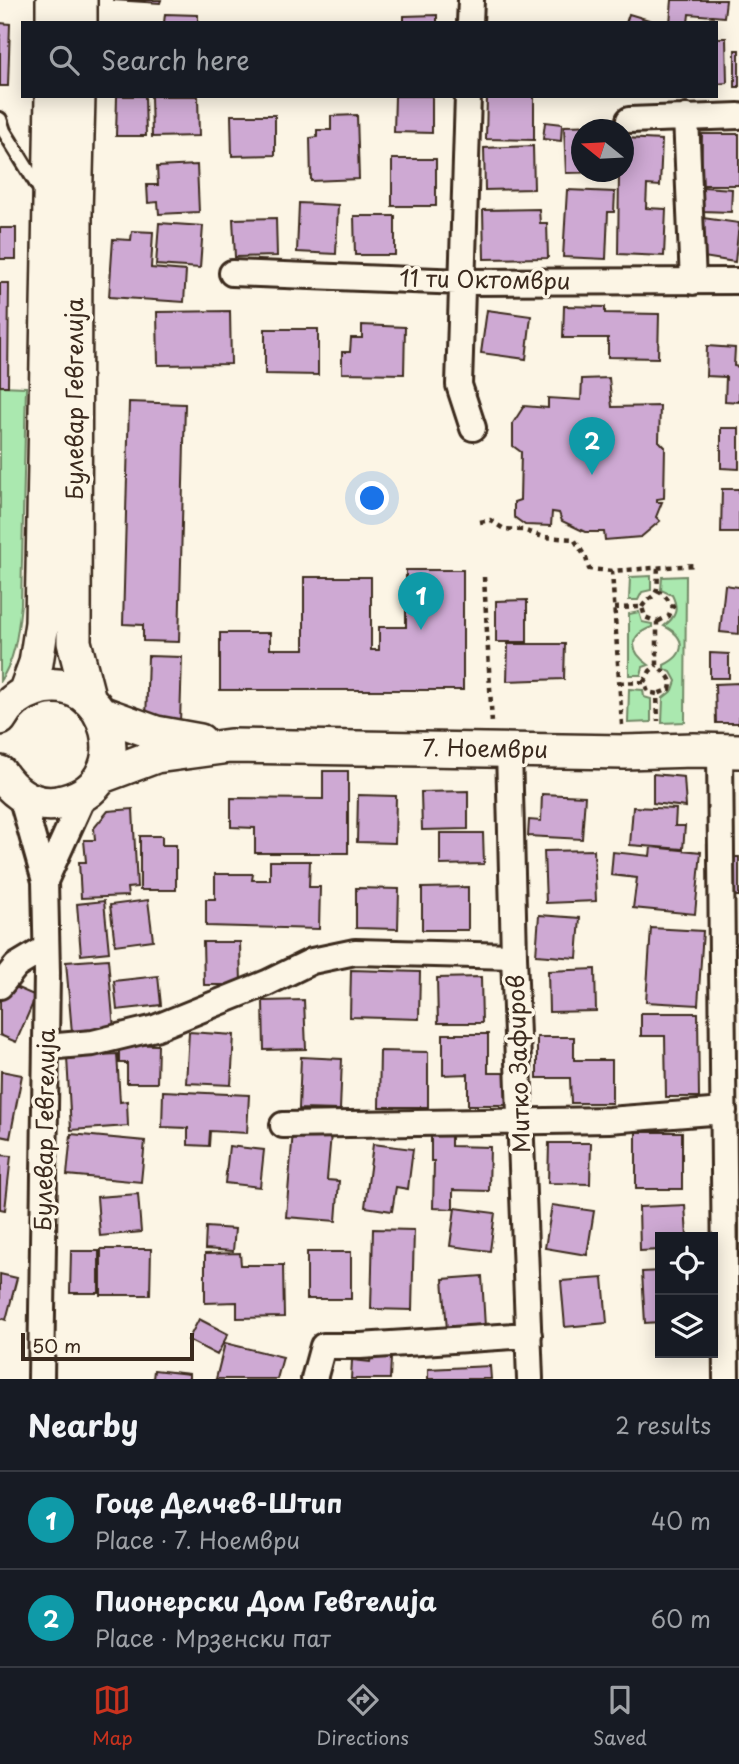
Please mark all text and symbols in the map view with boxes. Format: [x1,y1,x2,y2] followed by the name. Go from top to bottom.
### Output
[21,21,718,98] search box
[101,40,250,79] text: Search here
[45,41,83,79] icon: search
[571,119,634,182] north arrow
[399,260,571,297] street label: 11 ти Октомври
[56,297,91,500] street label: Булевар Гевгелија
[569,417,615,475] pin: 2
[355,481,389,515] your location
[398,572,444,630] pin: 1
[422,729,548,766] street label: 7. Ноември
[497,974,538,1154] street label: Митко Зафиров
[24,1028,63,1232] street label: Булевар Гевгелија
[655,1232,718,1358] map controls
[655,1232,718,1295] button: locate
[655,1295,718,1358] button: layers
[21,1330,194,1362] scale bar
[32,1331,81,1359] text: 50 m
[28,1402,138,1447] text: Nearby
[615,1407,711,1442] text: 2 results
[95,1483,342,1522] text: Гоце Делчев-Штип
[46,1503,57,1538] text: 1
[651,1503,711,1538] text: 40 m
[95,1522,300,1557] text: Place · 7. Ноември
[95,1581,437,1620] text: Пионерски Дом Гевгелија
[43,1601,59,1636] text: 2
[651,1601,711,1636] text: 60 m
[95,1620,331,1655] text: Place · Мрзенски пат
[92,1681,133,1751] tab: Map
[317,1681,409,1751] tab: Directions
[593,1681,647,1751] tab: Saved

